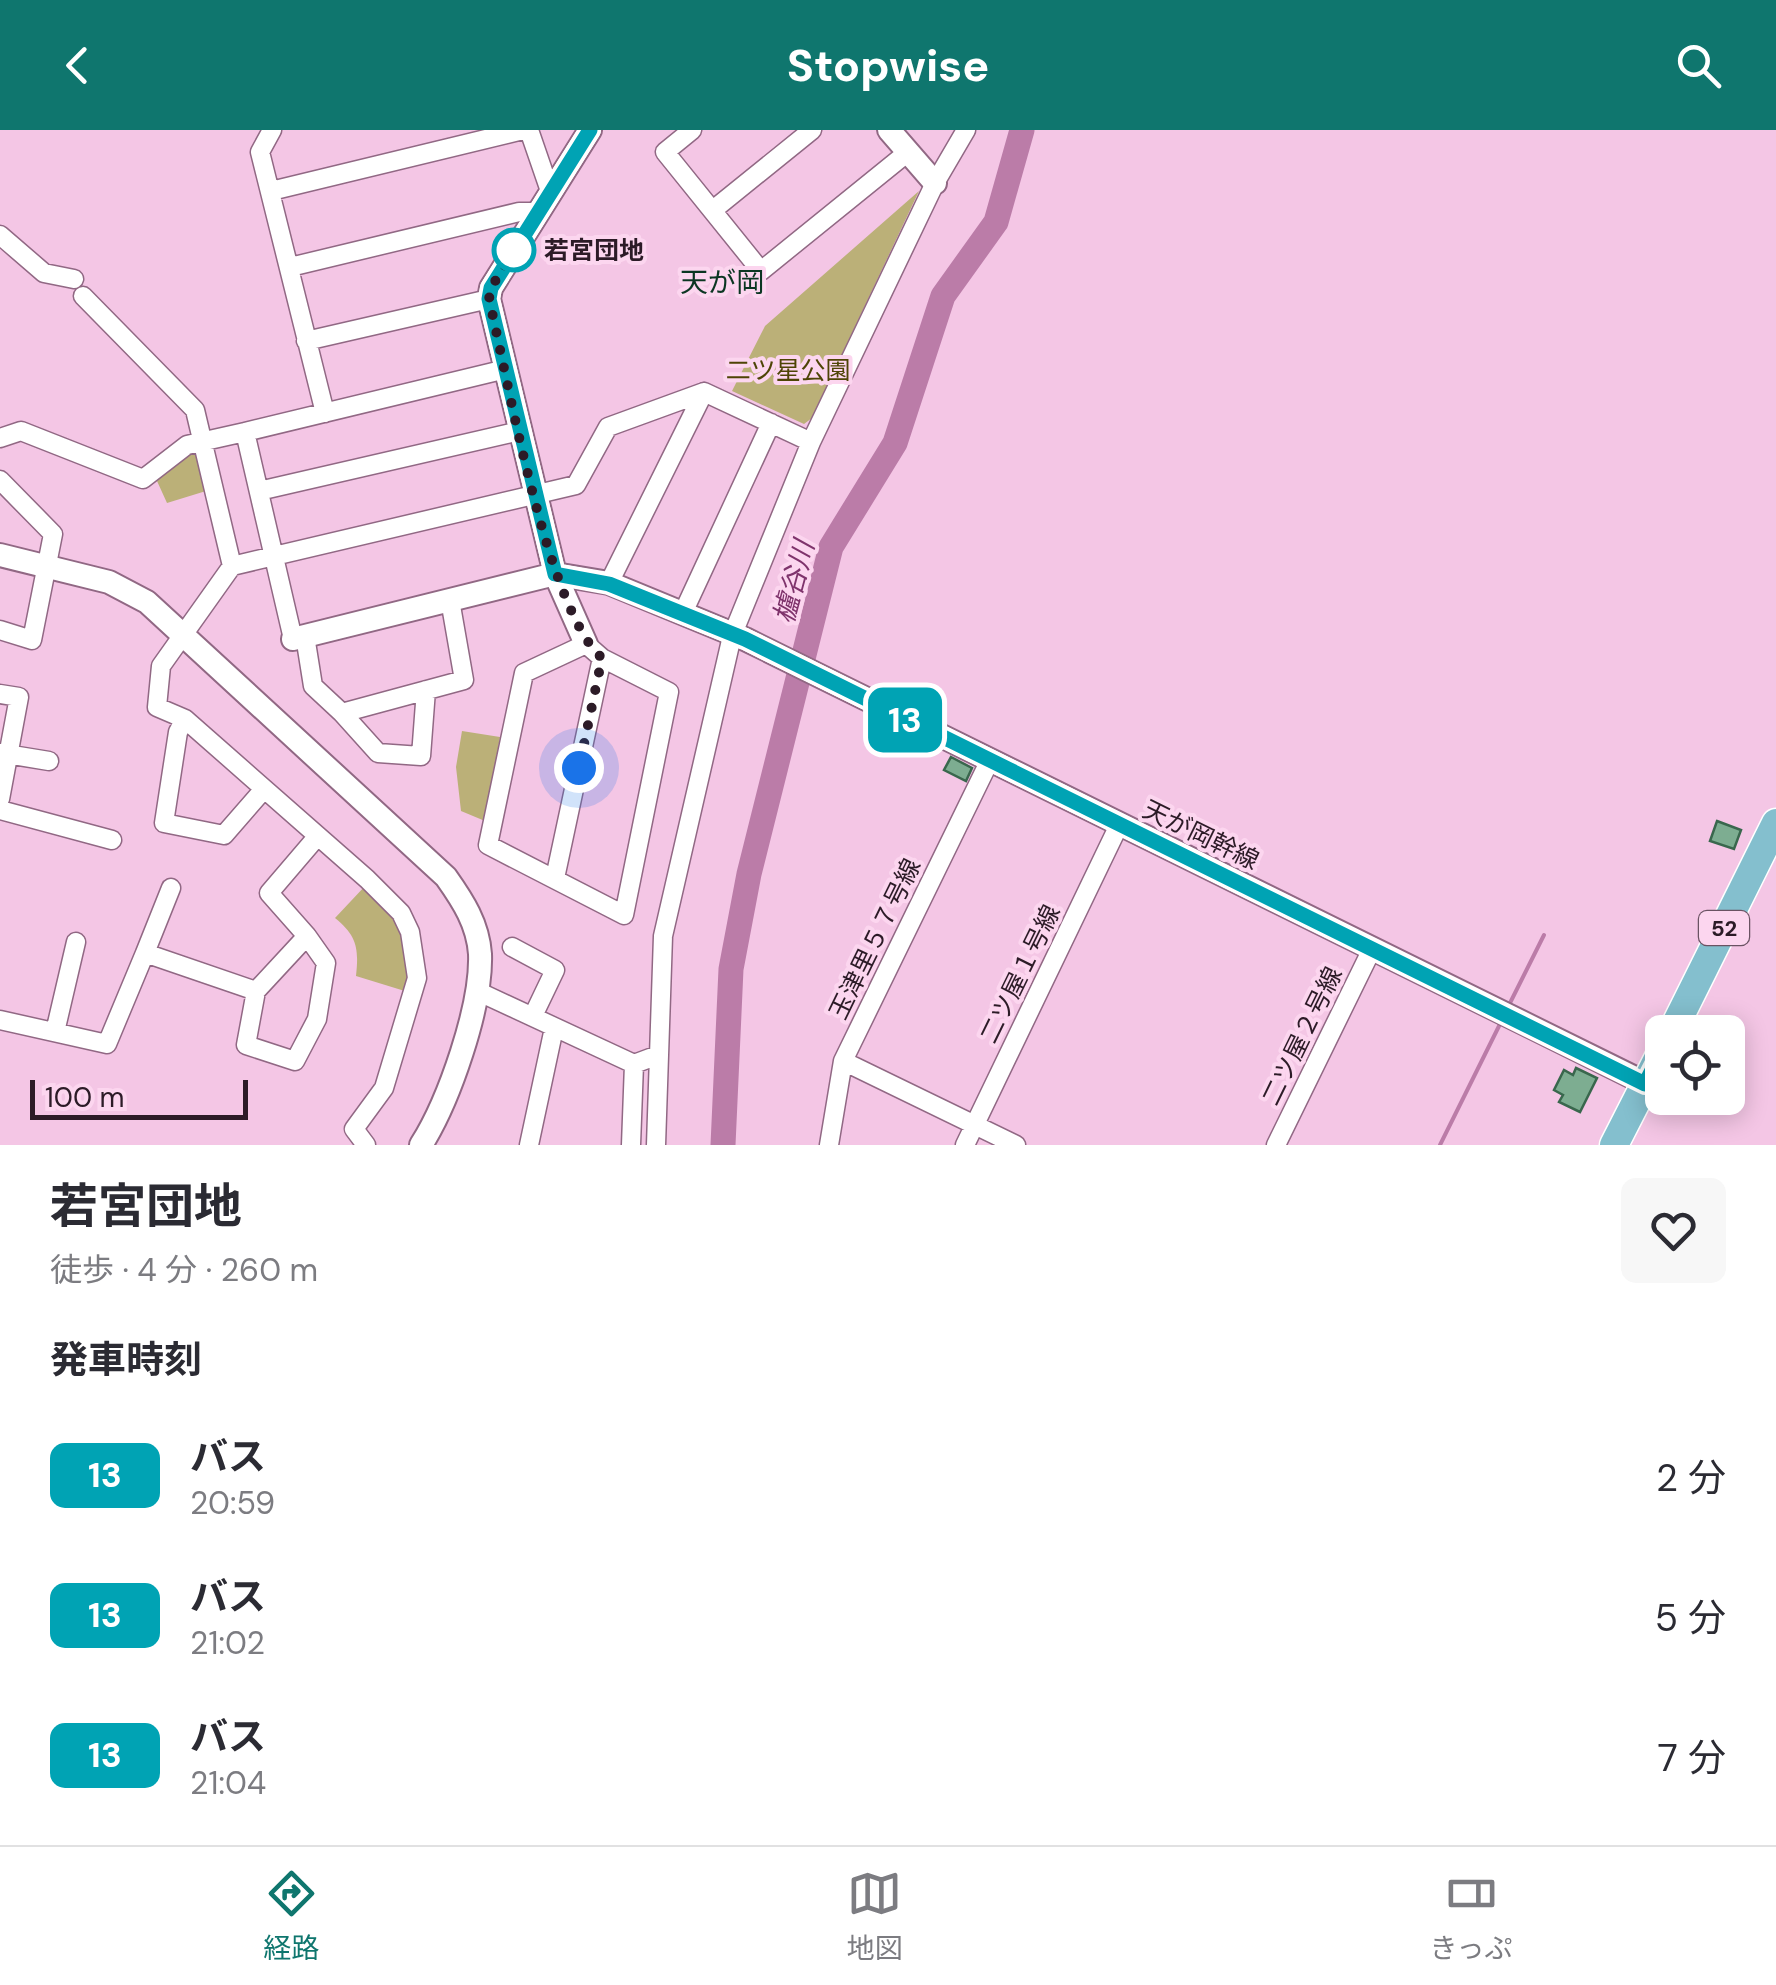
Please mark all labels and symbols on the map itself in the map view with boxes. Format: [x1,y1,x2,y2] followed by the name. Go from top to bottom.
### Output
[493,229,535,271] marker: 若宮団地
[544,234,644,267] place label: 若宮団地
[680,264,764,301] district label: 天が岡
[725,354,851,387] park label: 二ツ星公園
[765,534,824,627] water label: 櫨谷川
[860,688,950,752] line badge: 13
[554,743,604,793] your location
[1138,793,1264,877] street label: 天が岡幹線
[822,853,928,1025] street label: 玉津里５７号線
[972,899,1068,1049] street label: 二ツ屋１号線
[1699,911,1749,945] road number: 52
[1254,961,1350,1111] street label: 二ツ屋２号線
[30,1075,248,1120] scale bar

